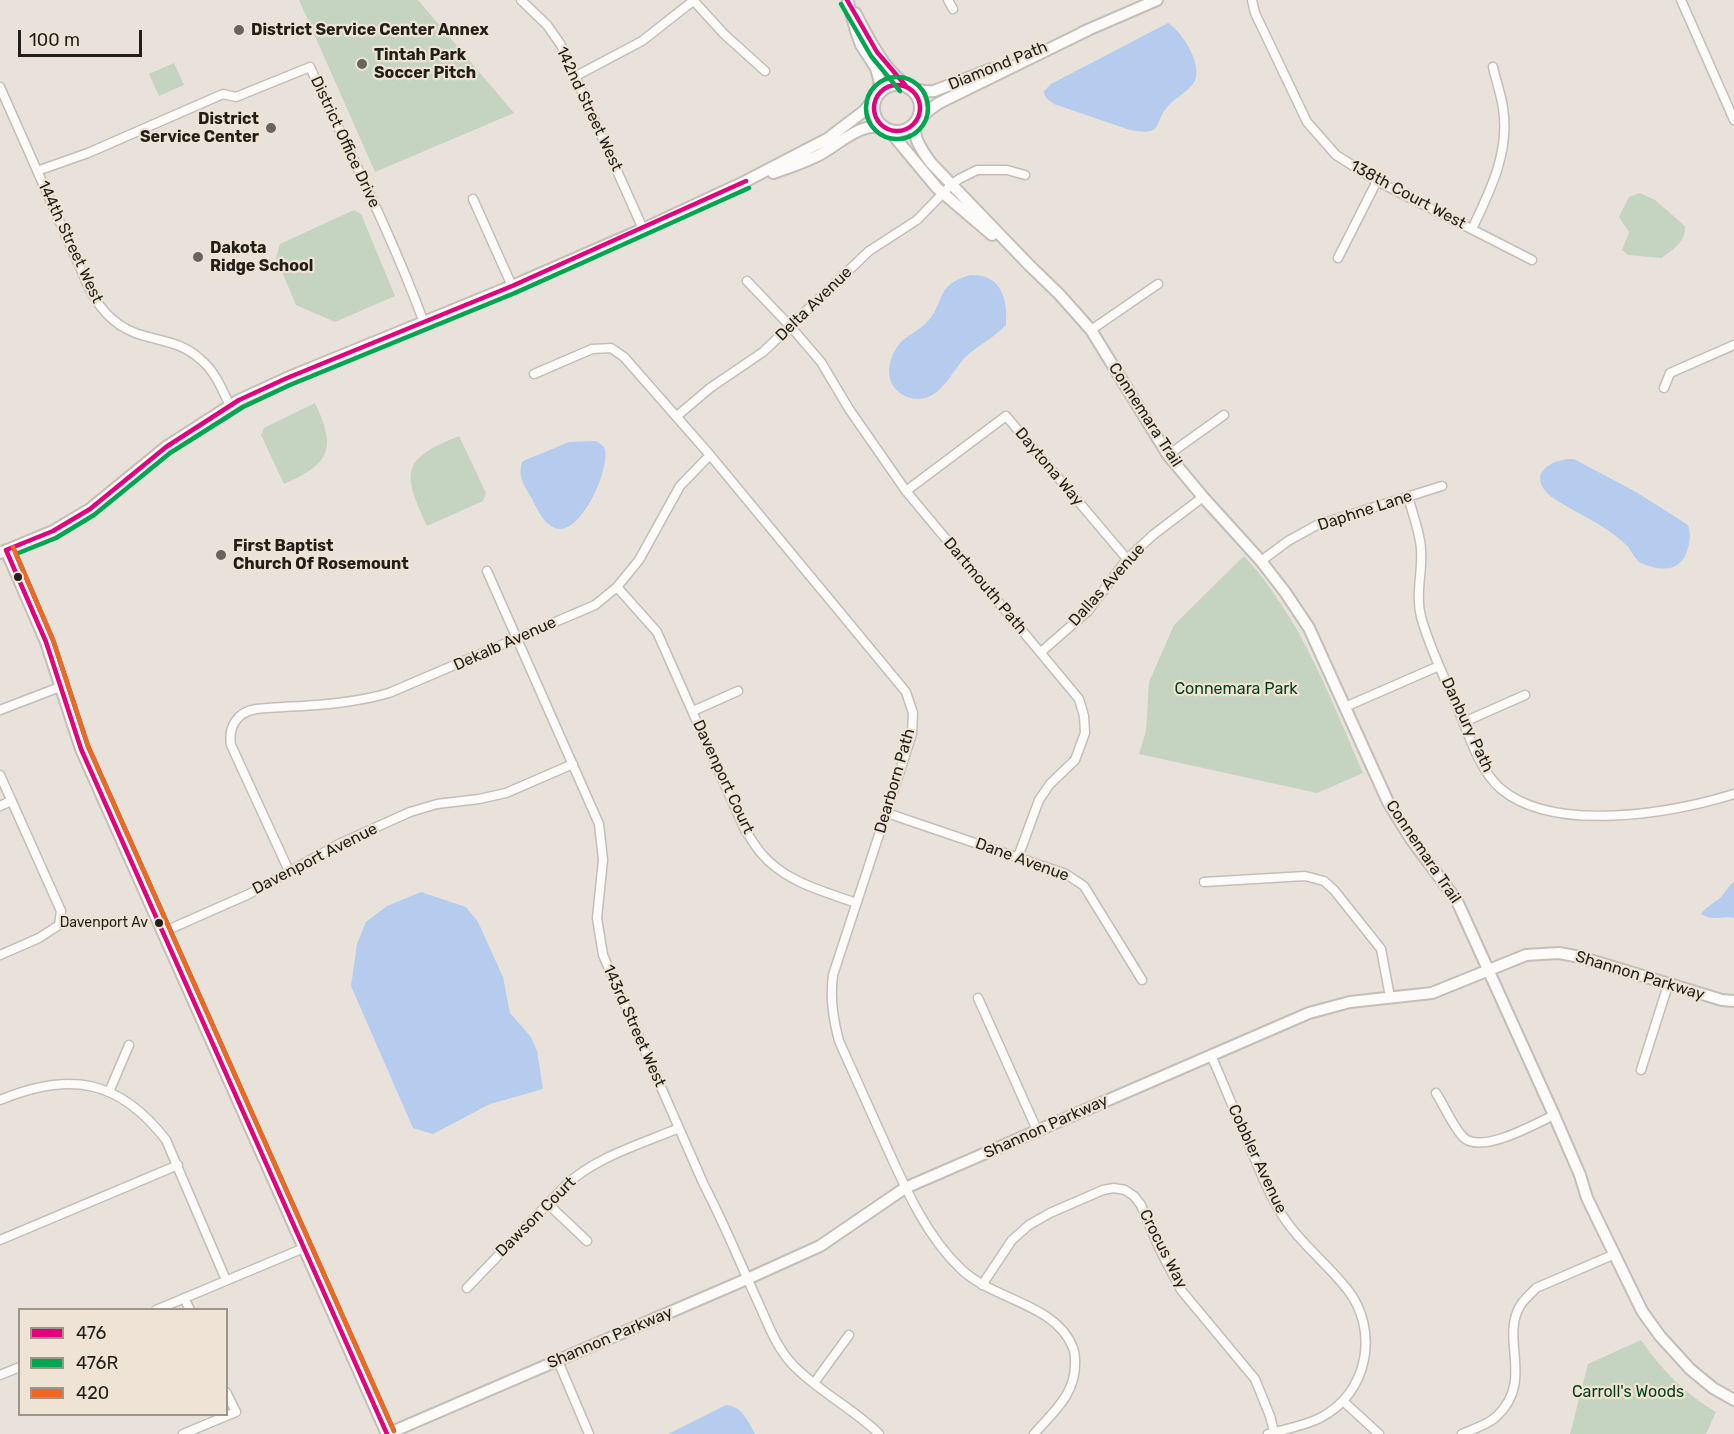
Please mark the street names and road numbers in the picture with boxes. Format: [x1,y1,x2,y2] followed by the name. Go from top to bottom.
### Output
[946,37,1050,95] street label: Diamond Path
[552,44,626,174] street label: 142nd Street West
[306,73,384,211] street label: District Office Drive
[1347,156,1469,234] street label: 138th Court West
[33,178,107,306] street label: 144th Street West
[772,263,856,345] street label: Delta Avenue
[1104,359,1186,471] street label: Connemara Trail
[1011,424,1087,510] street label: Daytona Way
[1315,487,1415,535] street label: Daphne Lane
[939,534,1031,638] street label: Dartmouth Path
[1065,540,1149,630] street label: Dallas Avenue
[451,613,559,675] street label: Dekalb Avenue
[1437,675,1497,775] street label: Danbury Path
[688,717,758,837] street label: Davenport Court
[871,726,919,836] street label: Dearborn Path
[1381,797,1465,907] street label: Connemara Trail
[249,819,381,899] street label: Davenport Avenue
[972,834,1072,886] street label: Dane Avenue
[1573,947,1707,1005] street label: Shannon Parkway
[598,962,670,1090] street label: 143rd Street West
[981,1091,1111,1163] street label: Shannon Parkway
[1223,1102,1291,1216] street label: Cobbler Avenue
[492,1173,580,1261] street label: Dawson Court
[1135,1206,1191,1292] street label: Crocus Way
[545,1303,675,1373] street label: Shannon Parkway

